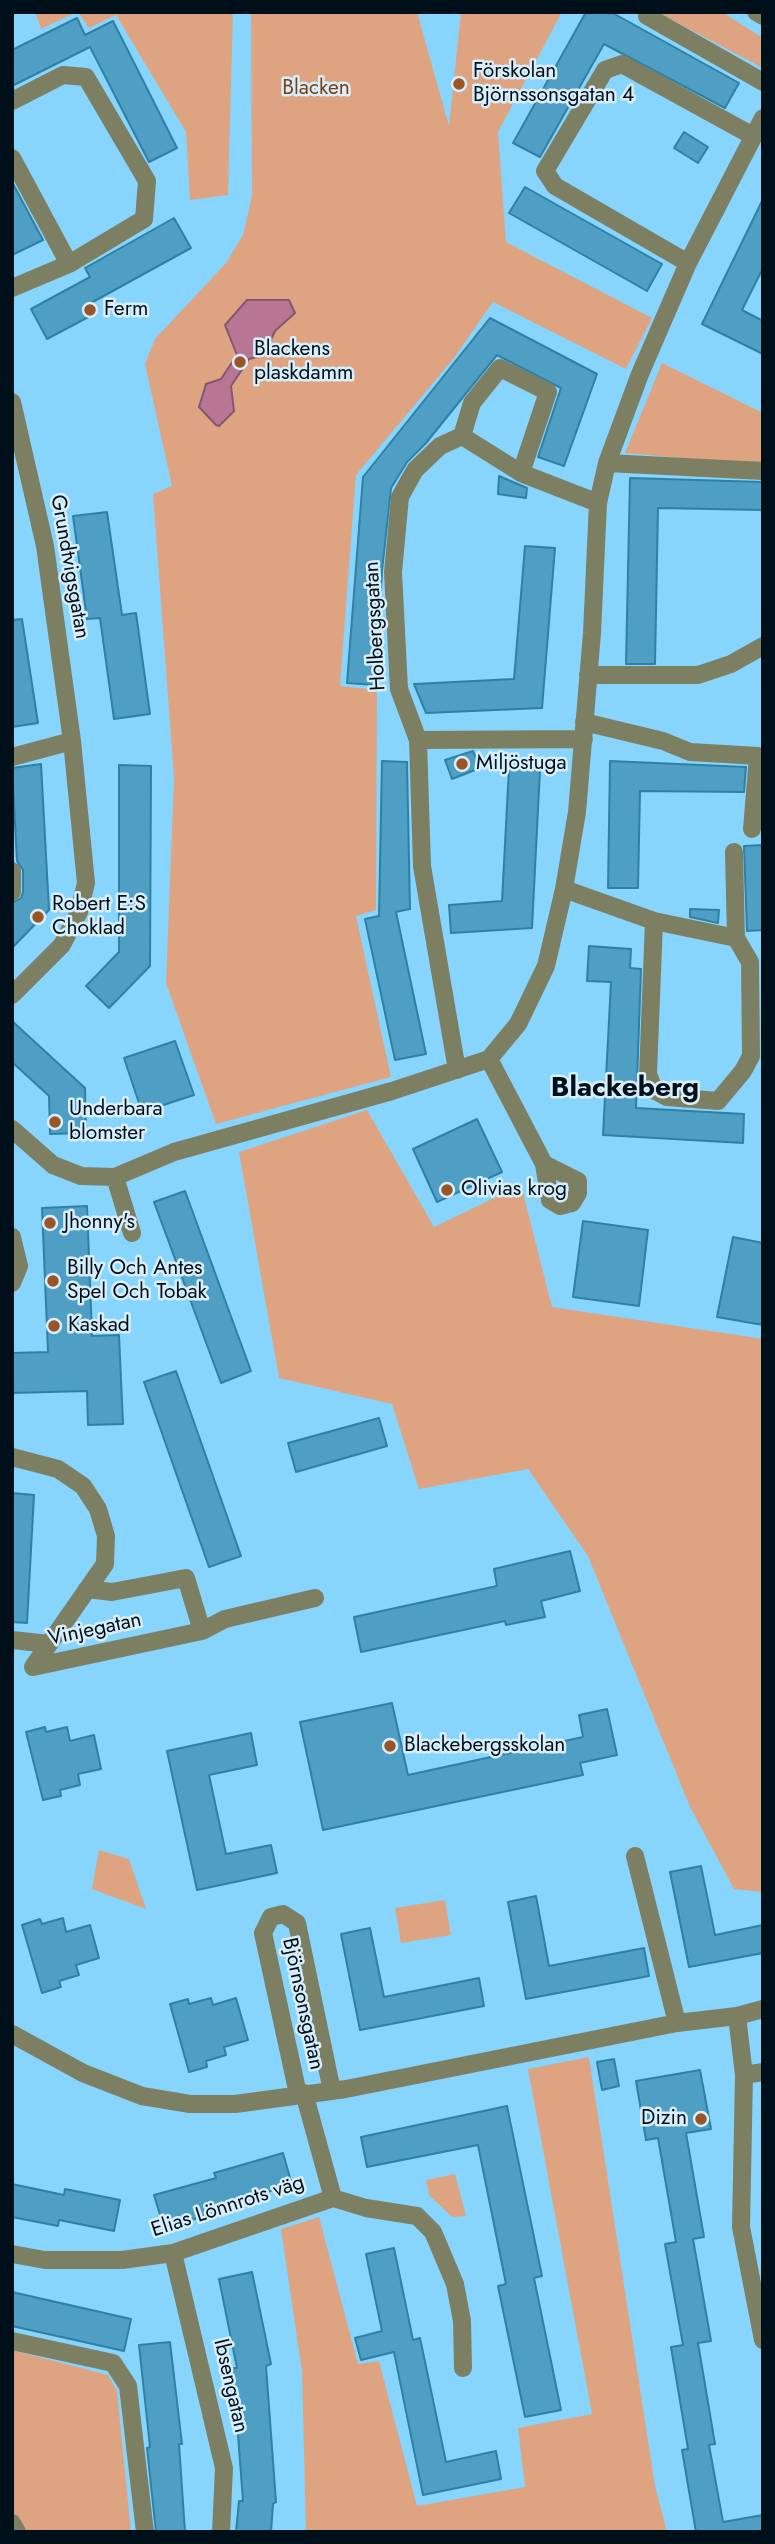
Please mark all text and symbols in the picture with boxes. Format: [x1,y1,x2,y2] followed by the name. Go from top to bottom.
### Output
[473,59,634,109] place label: Förskolan Björnssonsgatan 4
[282,76,350,102] park label: Blacken
[451,76,467,92] marker: Förskolan Björnssonsgatan 4
[104,297,148,323] place label: Ferm
[82,302,98,318] marker: Ferm
[254,337,353,387] place label: Blackens plaskdamm
[232,354,248,370] marker: Blackens plaskdamm
[44,493,94,641] street label: Grundtvigsgatan
[360,561,392,691] street label: Holbergsgatan
[476,751,567,777] place label: Miljöstuga
[454,756,470,772] marker: Miljöstuga
[52,892,146,942] place label: Robert E:S Choklad
[30,909,46,925] marker: Robert E:S Choklad
[551,1072,699,1106] district label: Blackeberg
[69,1097,163,1147] place label: Underbara blomster
[47,1114,63,1130] marker: Underbara blomster
[461,1177,567,1203] place label: Olivias krog
[439,1182,455,1198] marker: Olivias krog
[64,1210,135,1236] place label: Jhonny's
[42,1215,58,1231] marker: Jhonny's
[67,1256,207,1306] place label: Billy Och Antes Spel Och Tobak
[45,1273,61,1289] marker: Billy Och Antes Spel Och Tobak
[68,1313,130,1339] place label: Kaskad
[46,1318,62,1334] marker: Kaskad
[46,1608,144,1652] street label: Vinjegatan
[404,1733,565,1759] place label: Blackebergsskolan
[382,1738,398,1754] marker: Blackebergsskolan
[276,1936,328,2072] street label: Björnsonsgatan
[641,2106,687,2132] place label: Dizin
[693,2111,709,2127] marker: Dizin
[148,2170,308,2244] street label: Elias Lönnrots väg
[207,2337,253,2435] street label: Ibsengatan

